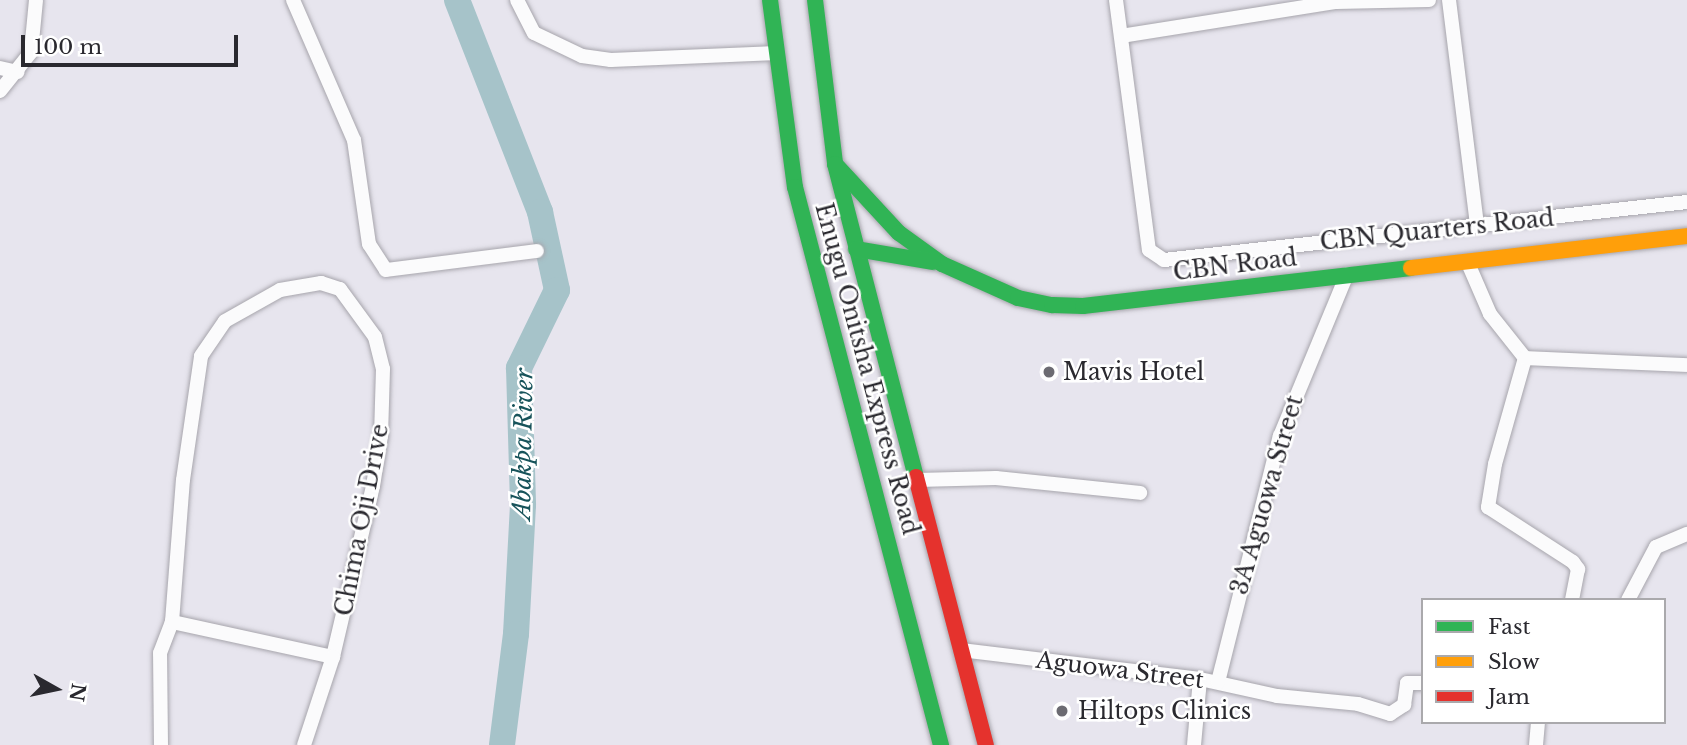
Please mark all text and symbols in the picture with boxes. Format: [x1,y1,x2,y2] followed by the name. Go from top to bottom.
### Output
[24,21,242,65] scale bar
[34,34,102,60] text: 100 m
[809,200,925,538] street label: Enugu Onitsha Express Road
[1319,204,1555,256] street label: CBN Quarters Road
[1172,244,1298,286] street label: CBN Road
[1063,358,1204,386] place label: Mavis Hotel
[1041,364,1057,380] marker: Mavis Hotel
[507,368,539,520] water label: Abakpa River
[1225,391,1309,599] street label: 3A Aguowa Street
[330,422,394,618] street label: Chima Oji Drive
[1421,598,1666,724] legend
[1488,614,1530,640] text: Fast
[1034,646,1206,694] street label: Aguowa Street
[1488,649,1540,675] text: Slow
[21,654,91,724] north arrow
[64,682,90,703] text: N
[1488,684,1530,710] text: Jam
[1078,697,1251,725] place label: Hiltops Clinics
[1052,701,1072,721] marker: Hiltops Clinics

